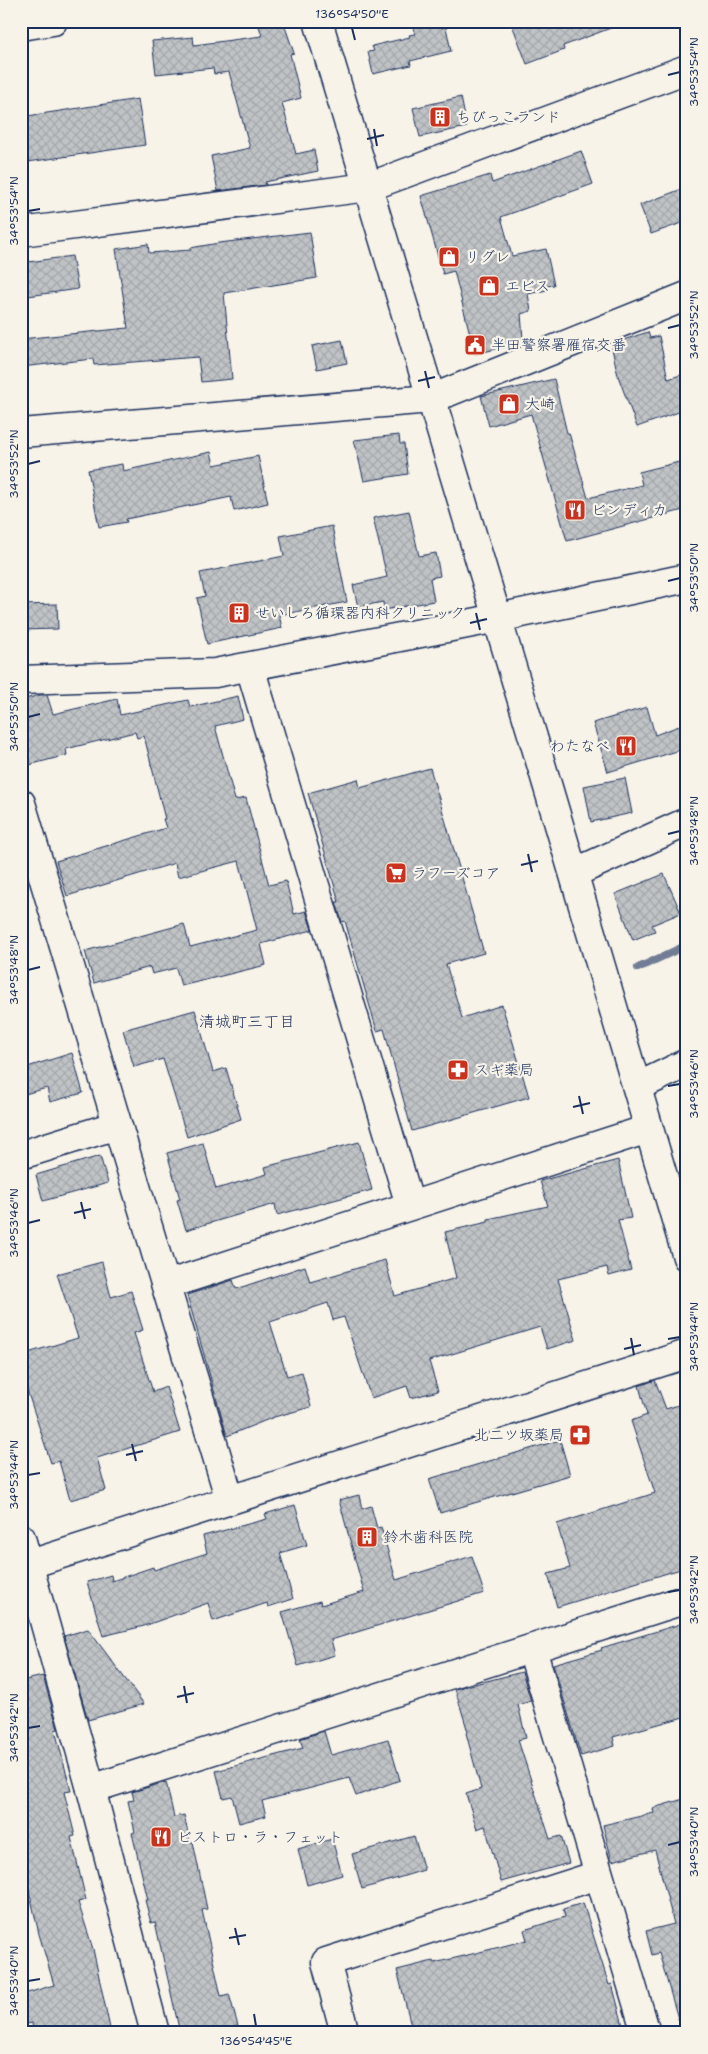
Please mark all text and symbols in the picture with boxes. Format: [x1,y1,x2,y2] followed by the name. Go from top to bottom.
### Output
[315,6,389,22] text: 136°54'50"E
[686,37,702,107] text: 34°53'54"N
[428,105,452,129] building icon: ちびっこランド
[456,107,561,127] place label: ちびっこランド
[6,176,22,246] text: 34°53'54"N
[437,245,461,269] shop icon: リグレ
[465,247,510,267] place label: リグレ
[477,274,501,298] shop icon: エビス
[505,276,550,296] place label: エビス
[686,290,702,360] text: 34°53'52"N
[463,333,487,357] public building icon: 半田警察署雁宿交番
[491,335,626,355] place label: 半田警察署雁宿交番
[497,392,521,416] shop icon: 大崎
[525,394,555,414] place label: 大崎
[6,429,22,499] text: 34°53'52"N
[563,498,587,522] restaurant icon: ビンディカ
[591,500,667,520] place label: ビンディカ
[686,543,702,613] text: 34°53'50"N
[227,601,251,625] building icon: せいしろ循環器内科クリニック
[255,603,465,623] place label: せいしろ循環器内科クリニック
[6,682,22,752] text: 34°53'50"N
[614,734,638,758] restaurant icon: わたなべ
[550,736,610,756] place label: わたなべ
[686,796,702,866] text: 34°53'48"N
[384,861,408,885] supermarket icon: ラフーズコア
[412,863,501,883] place label: ラフーズコア
[6,935,22,1005] text: 34°53'48"N
[199,1011,295,1032] district label: 清城町三丁目
[686,1049,702,1119] text: 34°53'46"N
[446,1058,470,1082] pharmacy icon: スギ薬局
[474,1060,534,1080] place label: スギ薬局
[6,1188,22,1258] text: 34°53'46"N
[686,1302,702,1372] text: 34°53'44"N
[568,1423,592,1447] pharmacy icon: 北二ツ坂薬局
[474,1425,564,1445] place label: 北二ツ坂薬局
[6,1440,22,1510] text: 34°53'44"N
[355,1525,379,1549] building icon: 鈴木歯科医院
[383,1527,473,1547] place label: 鈴木歯科医院
[686,1555,702,1625] text: 34°53'42"N
[6,1693,22,1763] text: 34°53'42"N
[686,1807,702,1877] text: 34°53'40"N
[149,1825,173,1849] restaurant icon: ビストロ・ラ・フェット
[177,1827,343,1847] place label: ビストロ・ラ・フェット
[6,1946,22,2016] text: 34°53'40"N
[220,2033,292,2049] text: 136°54'45"E

